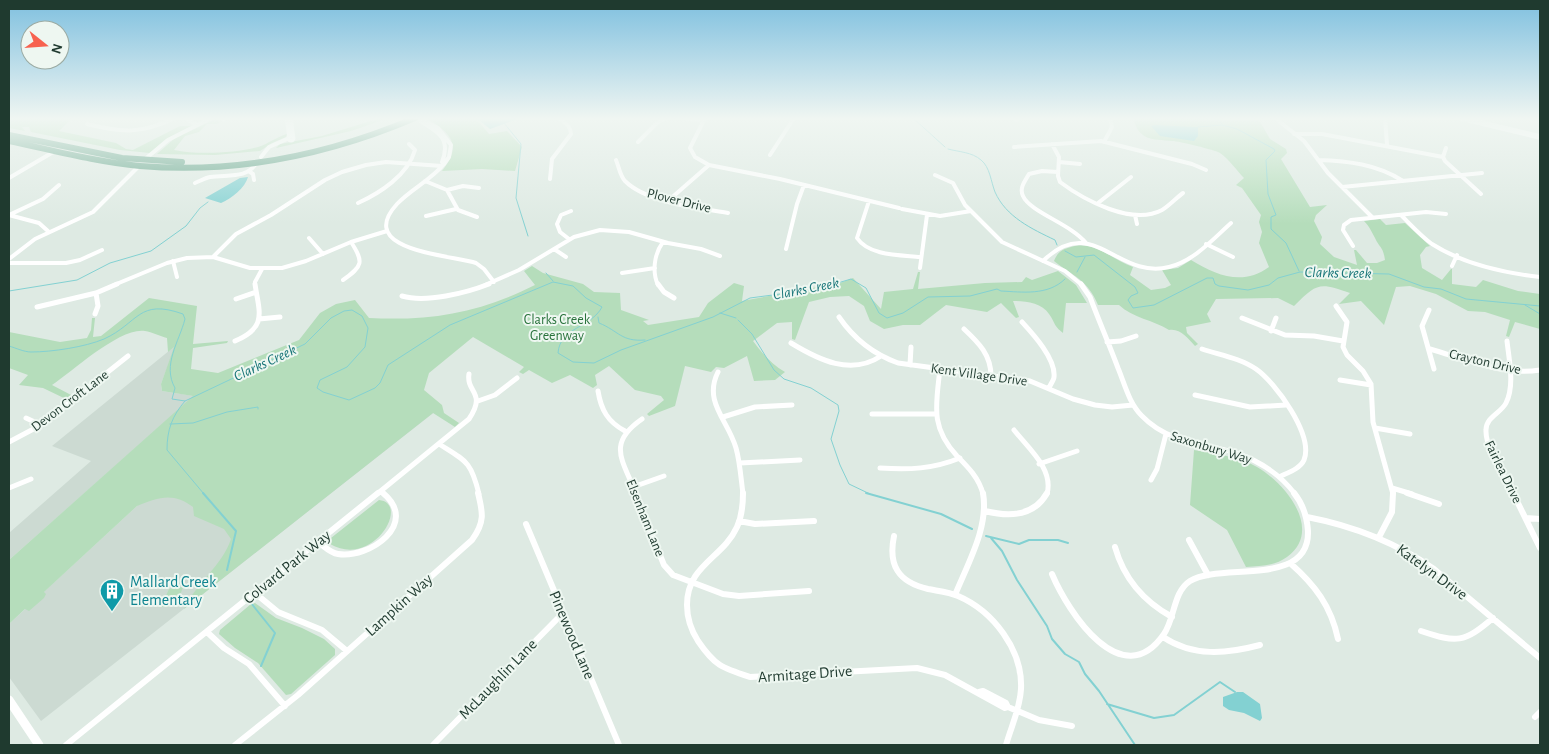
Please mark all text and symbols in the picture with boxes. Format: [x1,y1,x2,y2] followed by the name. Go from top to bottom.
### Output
[20,20,70,70] north arrow
[48,42,65,55] text: N
[645,186,713,216] street label: Plover Drive
[1304,265,1372,281] water label: Clarks Creek
[772,275,840,303] water label: Clarks Creek
[524,313,591,343] park label: Clarks Creek Greenway
[232,342,299,384] water label: Clarks Creek
[1448,347,1522,377] street label: Crayton Drive
[930,361,1028,389] street label: Kent Village Drive
[29,368,111,434] street label: Devon Croft Lane
[1169,429,1253,467] street label: Saxonbury Way
[1482,438,1524,506] street label: Fairlea Drive
[623,477,667,559] street label: Elsenham Lane
[240,527,334,608] street label: Colvard Park Way
[1393,541,1470,604] street label: Katelyn Drive
[362,571,436,640] street label: Lampkin Way
[130,574,217,609] place label: Mallard Creek Elementary
[99,578,125,612] building icon: Mallard Creek Elementary
[546,588,598,682] street label: Pinewood Lane
[456,636,540,722] street label: McLaughlin Lane
[757,663,853,685] street label: Armitage Drive

